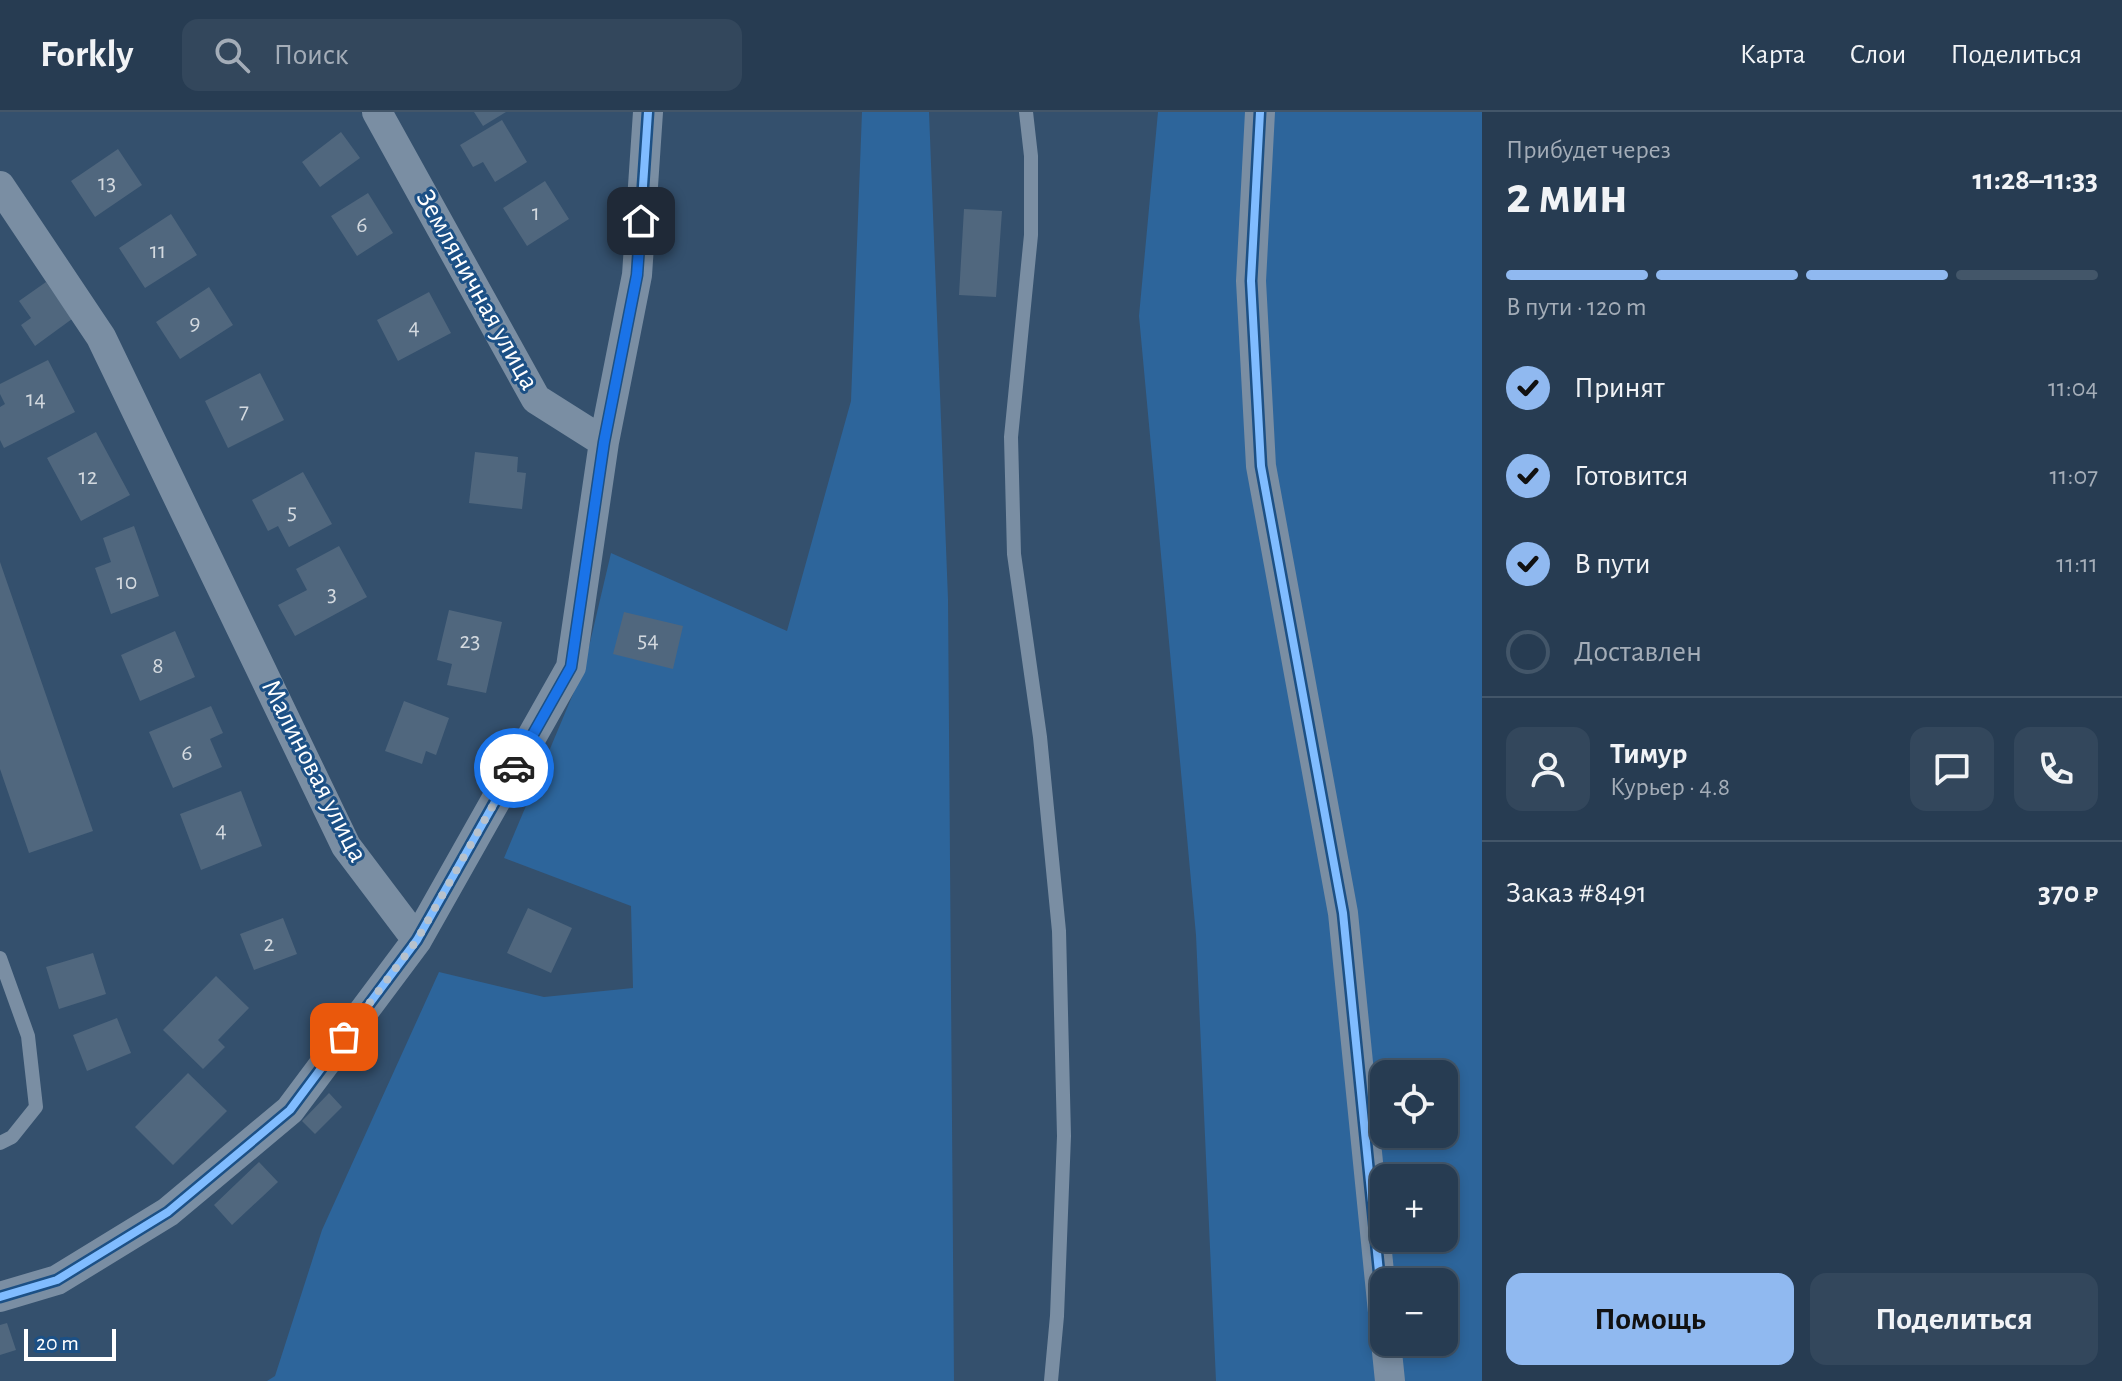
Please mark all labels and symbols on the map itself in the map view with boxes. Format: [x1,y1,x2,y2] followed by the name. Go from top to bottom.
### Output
[98,171,116,195] house number: 13
[410,185,544,395] street label: Земляничная улица
[607,187,675,255] pin
[532,201,540,225] house number: 1
[356,213,368,237] house number: 6
[150,239,166,263] house number: 11
[189,311,201,335] house number: 9
[408,315,420,339] house number: 4
[26,387,46,411] house number: 14
[239,399,249,423] house number: 7
[78,465,98,489] house number: 12
[287,500,297,524] house number: 5
[117,570,137,594] house number: 10
[327,582,337,606] house number: 3
[637,628,659,652] house number: 54
[460,629,480,653] house number: 23
[152,654,164,678] house number: 8
[256,675,372,867] street label: Малиновая улица
[474,728,554,808] courier
[181,741,193,765] house number: 6
[215,818,227,842] house number: 4
[264,932,275,956] house number: 2
[310,1003,378,1071] pin
[24,1325,116,1361] scale bar

